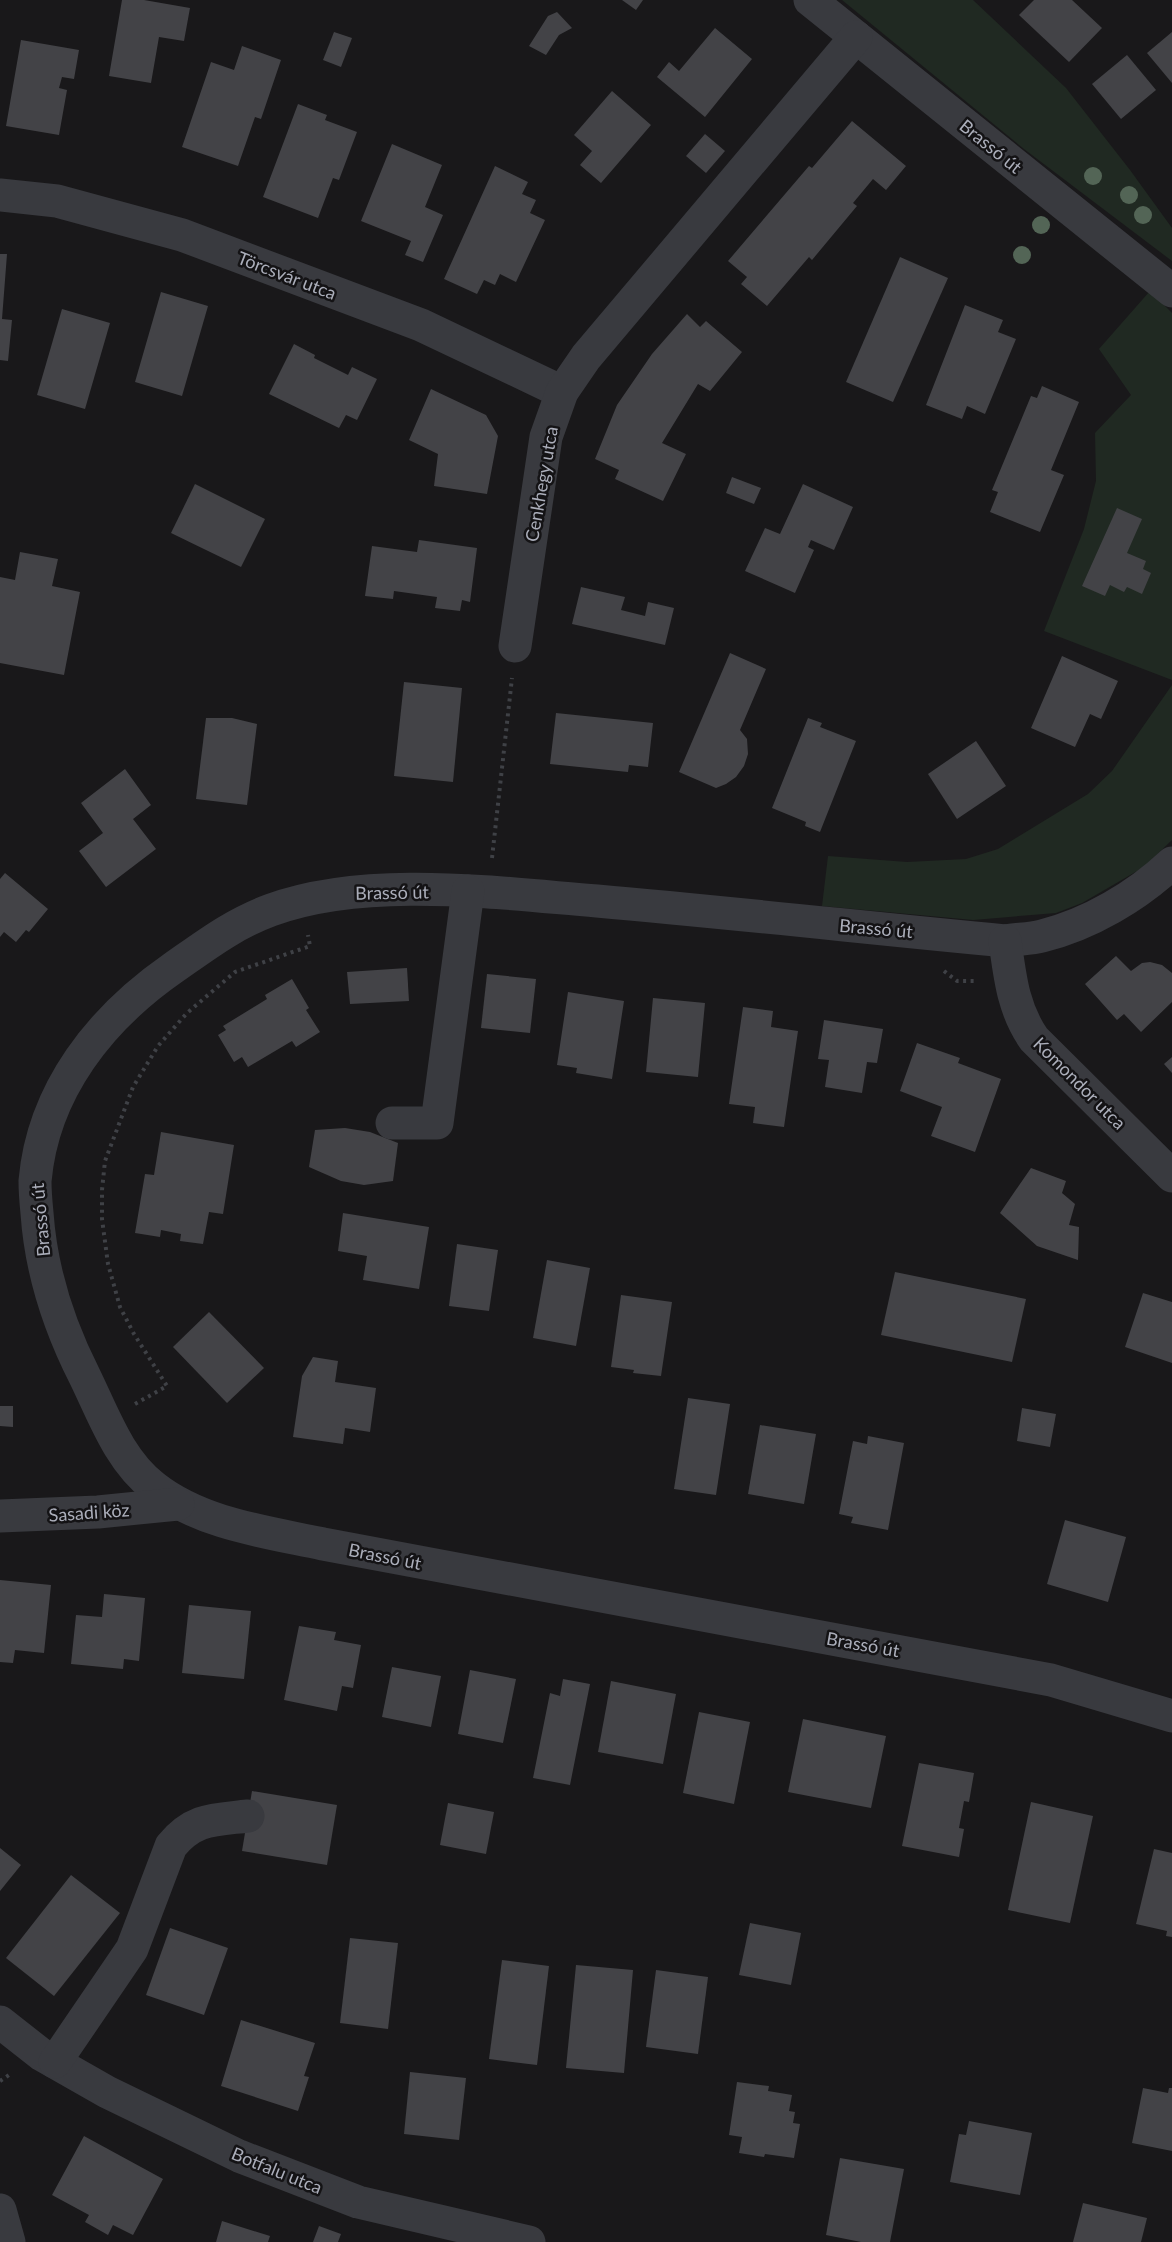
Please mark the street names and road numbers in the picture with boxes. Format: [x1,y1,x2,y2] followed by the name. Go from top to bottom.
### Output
[955,114,1027,178] street label: Brassó út
[234,246,340,304] street label: Törcsvár utca
[520,425,562,543] street label: Cenkhegy utca
[355,880,430,904] street label: Brassó út
[838,914,914,942] street label: Brassó út
[1029,1032,1131,1134] street label: Komondor utca
[26,1182,54,1258] street label: Brassó út
[48,1498,130,1526] street label: Sasadi köz
[347,1538,424,1574] street label: Brassó út
[825,1627,902,1661] street label: Brassó út
[229,2142,325,2198] street label: Botfalu utca

